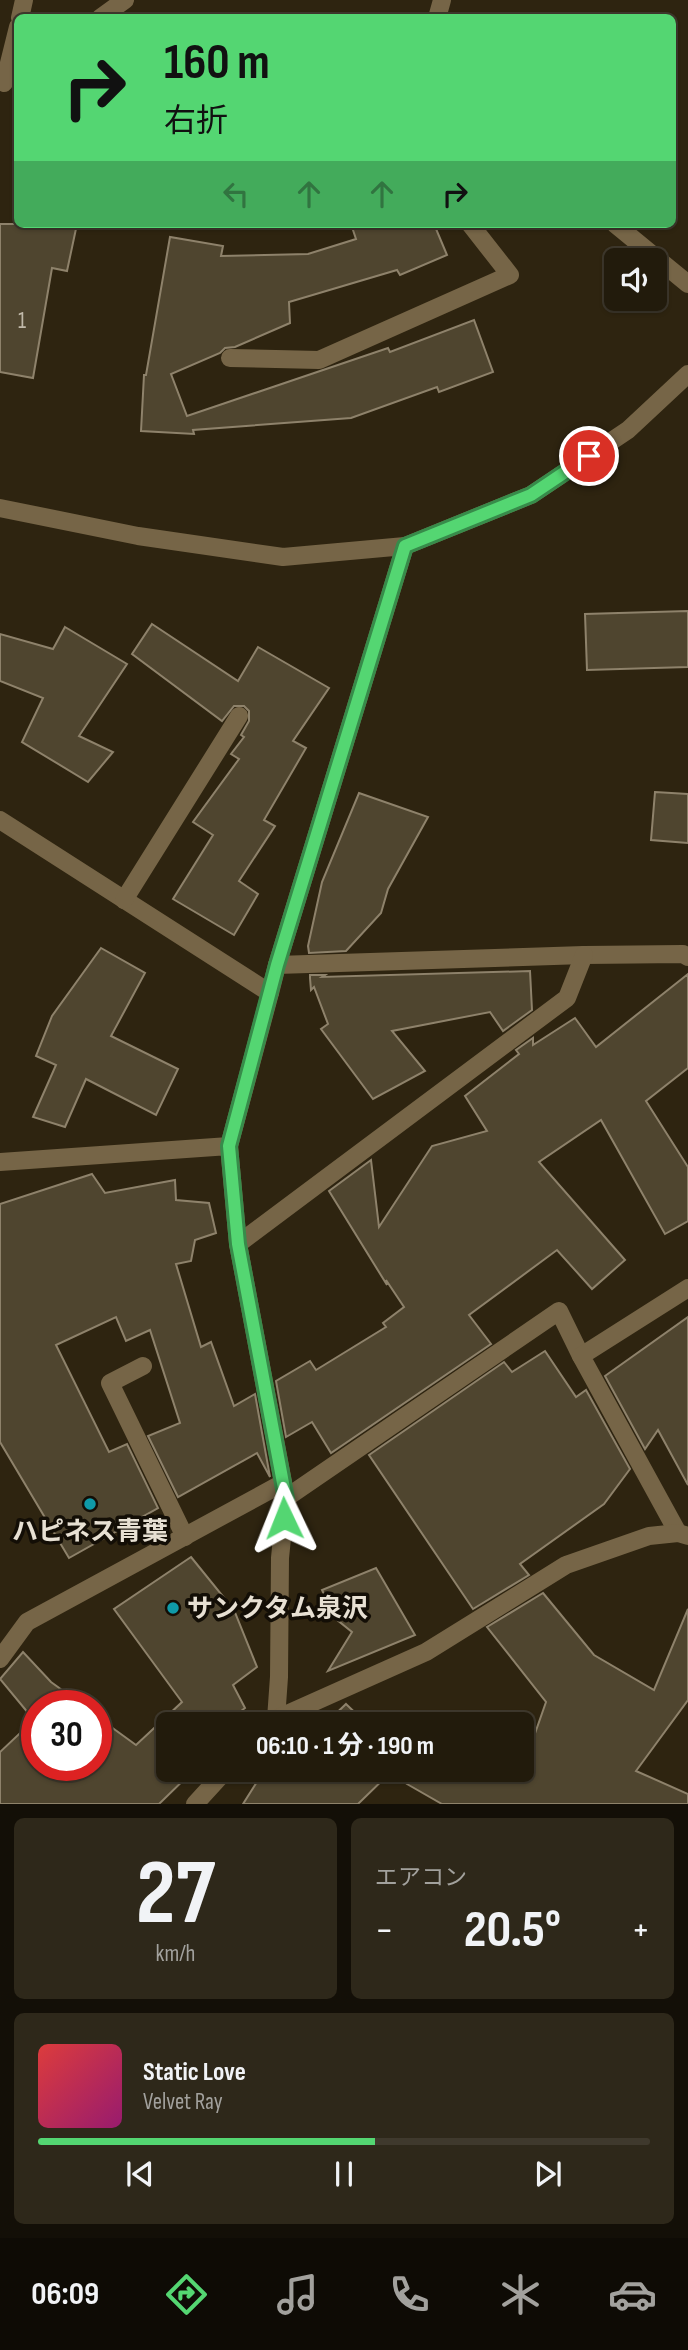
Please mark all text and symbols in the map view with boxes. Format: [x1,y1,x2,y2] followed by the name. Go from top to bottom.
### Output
[164,34,270,93] text: 160 m
[49,42,140,133] icon: right
[164,102,228,141] text: 右折
[217,175,255,213] icon: left
[290,175,328,213] icon: ahead
[363,175,401,213] icon: ahead
[436,175,474,213] icon: right
[604,248,667,311] map controls
[604,248,667,311] button: sound
[18,307,26,335] house number: 1
[559,426,619,486] pin
[570,437,608,475] icon: arrive
[247,1481,321,1555] position arrow
[82,1496,98,1512] marker: ハピネス青葉
[12,1517,168,1548] place label: ハピネス青葉
[187,1594,368,1625] place label: サンクタム泉沢
[165,1600,181,1616] marker: サンクタム泉沢
[21,1690,112,1781] speed limit sign: 30
[256,1731,434,1762] text: 06:10 · 1 分 · 190 m
[136,1840,215,1949] text: 27
[375,1864,467,1892] text: エアコン
[464,1899,561,1962] text: 20.5°
[375,1908,394,1953] text: −
[631,1908,650,1953] text: +
[156,1940,195,1968] text: km/h
[143,2057,246,2088] text: Static Love
[143,2088,223,2116] text: Velvet Ray
[121,2155,159,2193] icon: previous
[325,2155,363,2193] icon: pause
[529,2155,567,2193] icon: next
[162,2270,211,2319] icon: directions
[273,2270,322,2319] icon: music
[385,2270,434,2319] icon: phone
[496,2270,545,2319] icon: climate
[608,2270,657,2319] icon: car
[31,2275,99,2314] text: 06:09

